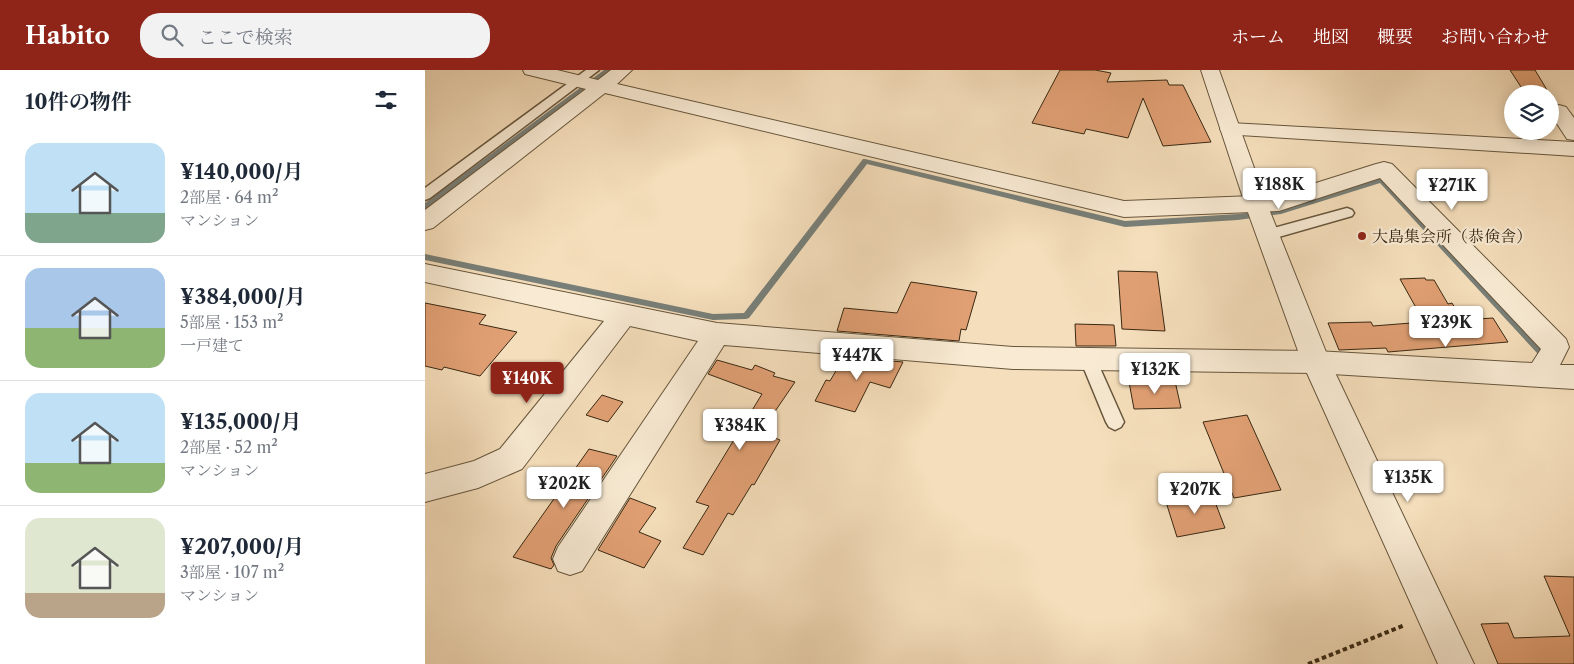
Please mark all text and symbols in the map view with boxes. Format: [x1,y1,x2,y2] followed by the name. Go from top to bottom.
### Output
[140,13,490,58] search box
[25,21,110,50] text: Habito
[158,21,186,49] icon: search
[198,26,293,49] text: ここで検索
[1231,26,1285,48] text: ホーム
[1313,26,1349,48] text: 地図
[1377,26,1413,48] text: 概要
[1441,26,1549,48] text: お問い合わせ
[1504,85,1559,140] map controls
[1504,85,1559,140] button: layers
[372,86,400,114] icon: filters
[25,89,132,114] text: 10件の物件
[180,159,304,184] text: ¥140,000/月
[65,163,125,223] icon: home
[1244,168,1314,210] pin: ¥188K
[1417,168,1487,211] pin: ¥271K
[1254,174,1304,194] text: ¥188K
[1428,175,1476,195] text: ¥271K
[180,187,279,207] text: 2部屋 · 64 m²
[180,210,259,230] text: マンション
[1372,226,1532,246] place label: 大島集会所（恭倹舎）
[1356,230,1368,242] marker: 大島集会所（恭倹舎）
[180,284,306,309] text: ¥384,000/月
[65,288,125,348] icon: home
[1411,306,1481,348] pin: ¥239K
[180,312,284,332] text: 5部屋 · 153 m²
[1420,312,1472,332] text: ¥239K
[180,335,244,355] text: 一戸建て
[822,338,892,381] pin: ¥447K
[831,345,883,365] text: ¥447K
[1120,352,1190,395] pin: ¥132K
[1130,359,1180,379] text: ¥132K
[492,362,562,404] pin: ¥140K
[502,368,552,388] text: ¥140K
[705,408,775,451] pin: ¥384K
[180,409,301,434] text: ¥135,000/月
[65,413,125,473] icon: home
[714,415,766,435] text: ¥384K
[180,437,278,457] text: 2部屋 · 52 m²
[180,460,259,480] text: マンション
[1373,460,1443,503] pin: ¥135K
[529,466,599,509] pin: ¥202K
[1384,467,1432,487] text: ¥135K
[1160,472,1230,515] pin: ¥207K
[538,473,590,493] text: ¥202K
[1169,479,1221,499] text: ¥207K
[180,534,304,559] text: ¥207,000/月
[65,538,125,598] icon: home
[180,562,284,582] text: 3部屋 · 107 m²
[180,585,259,605] text: マンション

